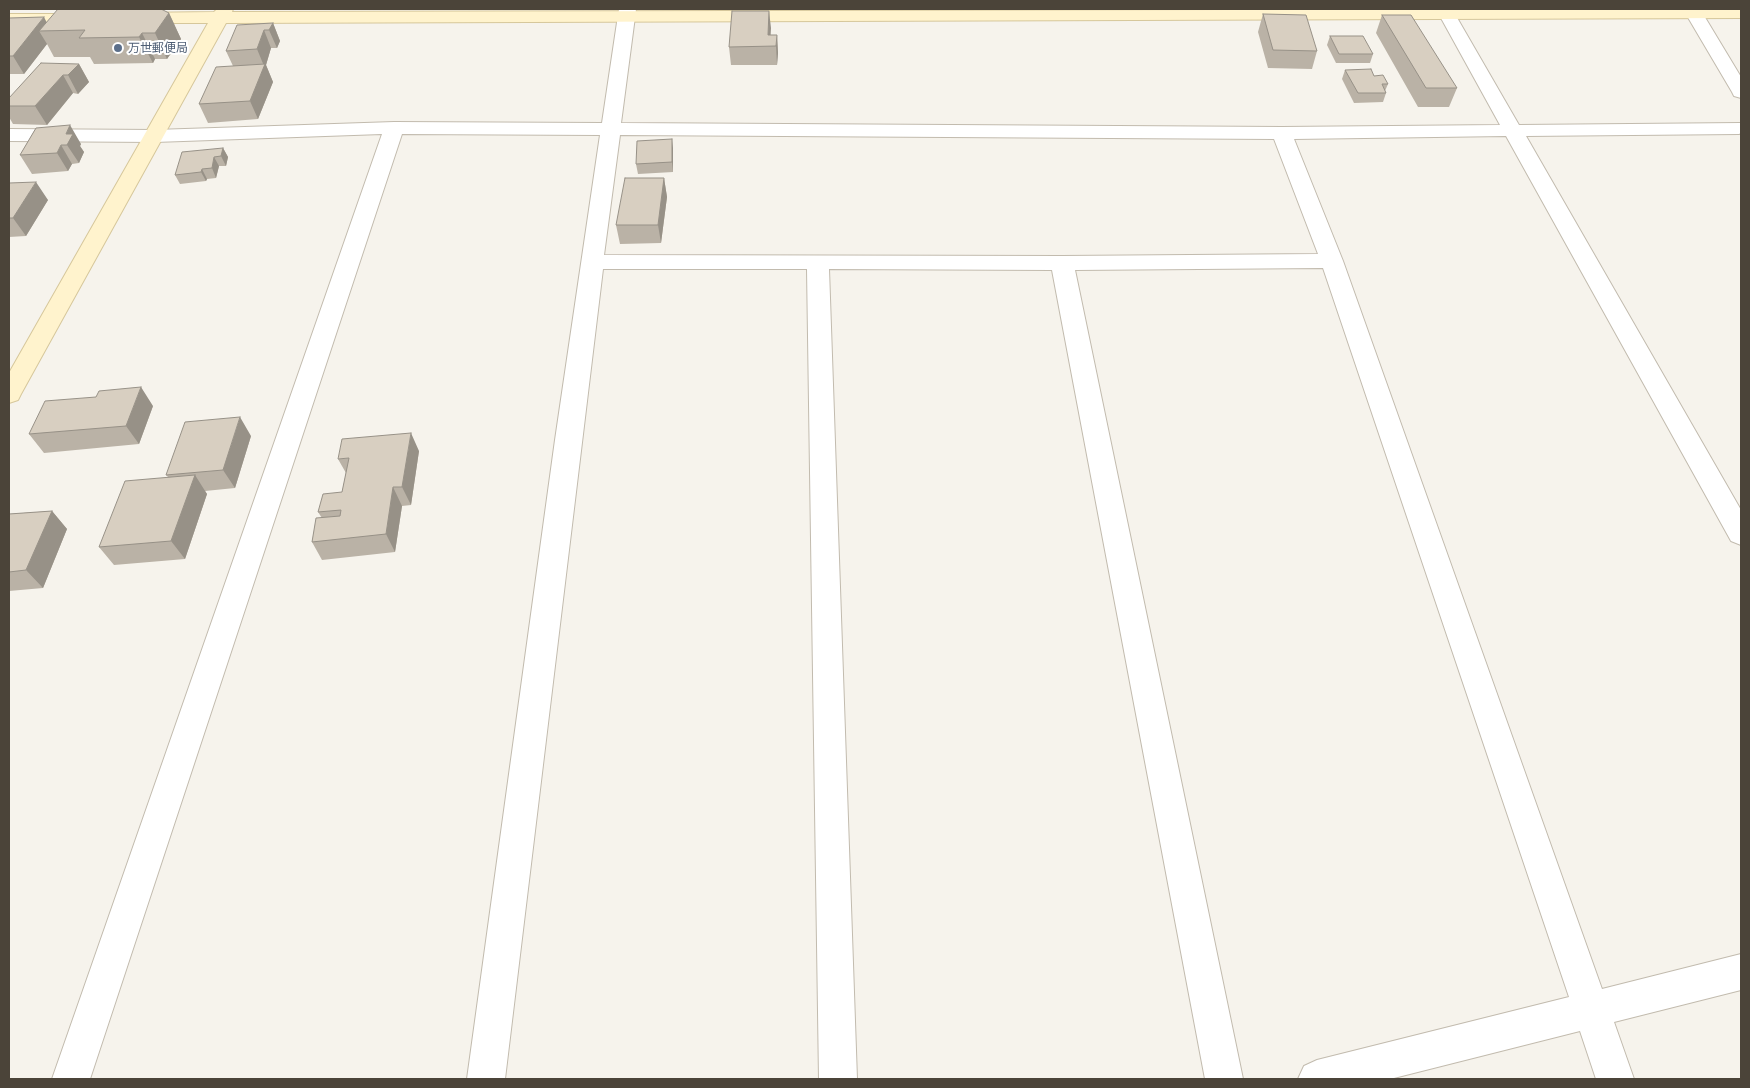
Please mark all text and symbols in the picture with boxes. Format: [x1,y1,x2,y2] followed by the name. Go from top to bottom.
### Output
[128,41,188,55] place label: 万世郵便局
[112,42,124,54] marker: 万世郵便局

